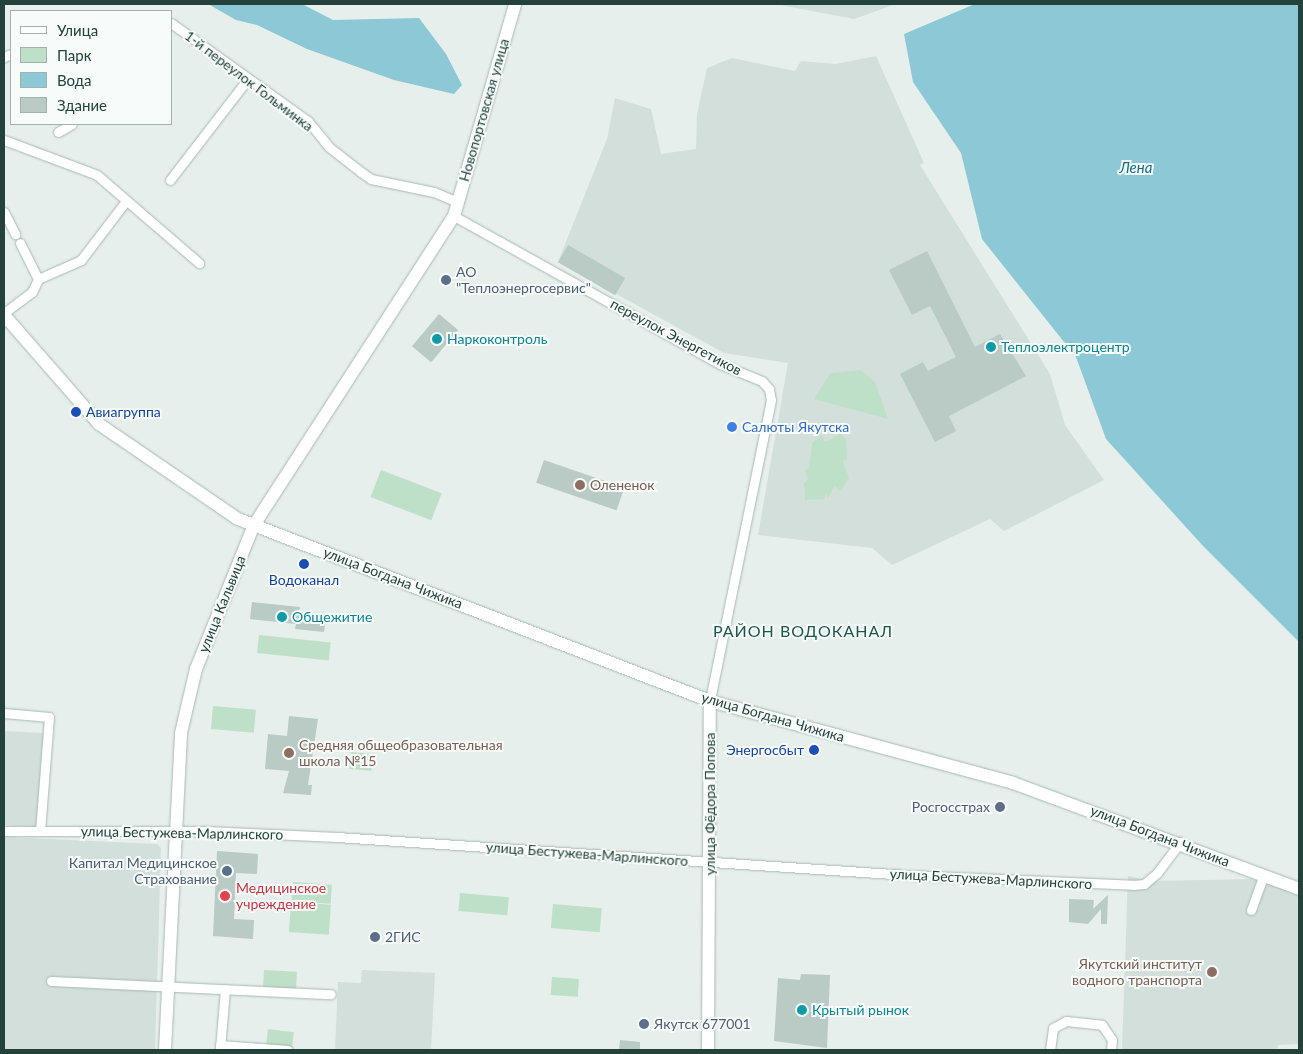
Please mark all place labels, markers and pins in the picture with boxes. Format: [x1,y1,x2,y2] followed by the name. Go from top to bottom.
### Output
[456,264,591,296] place label: АО "Теплоэнергосервис"
[440,274,452,286] marker: АО "Теплоэнергосервис"
[447,331,548,347] place label: Наркоконтроль
[431,333,443,345] marker: Наркоконтроль
[1001,339,1130,355] place label: Теплоэлектроцентр
[985,341,997,353] marker: Теплоэлектроцентр
[86,404,161,420] place label: Авиагруппа
[70,406,82,418] marker: Авиагруппа
[742,419,849,435] place label: Салюты Якутска
[726,421,738,433] marker: Салюты Якутска
[590,477,655,493] place label: Олененок
[574,479,586,491] marker: Олененок
[298,558,310,570] marker: Водоканал
[269,572,339,588] place label: Водоканал
[292,609,372,625] place label: Общежитие
[276,611,288,623] marker: Общежитие
[299,737,503,770] place label: Средняя общеобразовательная школа №15
[726,742,804,758] place label: Энергосбыт
[808,744,820,756] marker: Энергосбыт
[283,747,295,759] marker: Средняя общеобразовательная школа №15
[912,799,990,815] place label: Росгосстрах
[994,801,1006,813] marker: Росгосстрах
[69,855,217,888] place label: Капитал Медицинское Страхование
[221,865,233,877] marker: Капитал Медицинское Страхование
[236,880,326,912] place label: Медицинское учреждение
[218,889,232,903] marker: Медицинское учреждение
[385,929,421,945] place label: 2ГИС
[369,931,381,943] marker: 2ГИС
[1072,956,1202,989] place label: Якутский институт водного транспорта
[1206,966,1218,978] marker: Якутский институт водного транспорта
[812,1002,909,1018] place label: Крытый рынок
[796,1004,808,1016] marker: Крытый рынок
[654,1016,751,1032] place label: Якутск 677001
[638,1018,650,1030] marker: Якутск 677001

